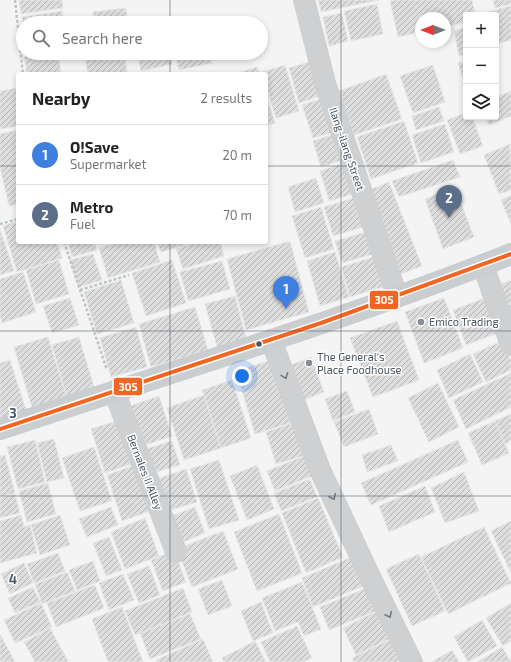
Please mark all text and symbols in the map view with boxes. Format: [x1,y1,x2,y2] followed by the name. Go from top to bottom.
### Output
[415,12,451,48] north arrow
[463,12,499,120] map controls
[463,12,499,48] button: +
[16,16,268,60] search box
[30,27,52,49] icon: search
[62,29,143,47] text: Search here
[463,48,499,84] button: −
[463,84,499,120] button: layers
[32,88,90,108] text: Nearby
[200,90,252,106] text: 2 results
[327,105,368,192] street label: Ilang-ilang Street
[70,138,119,156] text: O!Save
[42,147,48,163] text: 1
[223,147,252,163] text: 20 m
[70,156,147,172] text: Supermarket
[436,185,462,218] pin: 2
[70,198,113,216] text: Metro
[41,207,49,223] text: 2
[223,207,252,223] text: 70 m
[70,216,95,232] text: Fuel
[273,276,299,309] pin: 1
[369,290,399,310] line badge: 305
[374,293,394,306] text: 305
[429,315,499,328] place label: Emico Trading
[416,317,426,327] marker: Emico Trading
[254,339,264,349] unlabelled marker
[317,350,401,376] place label: The General's Place Foodhouse
[304,358,314,368] marker: The General's Place Foodhouse
[232,366,252,386] your location
[280,373,288,380] one-way arrow
[113,377,143,396] line badge: 305
[118,380,138,393] text: 305
[9,405,17,421] text: 3
[125,432,166,512] street label: Bernales II Alley
[328,493,336,501] one-way arrow
[9,571,17,587] text: 4
[384,610,391,618] one-way arrow

